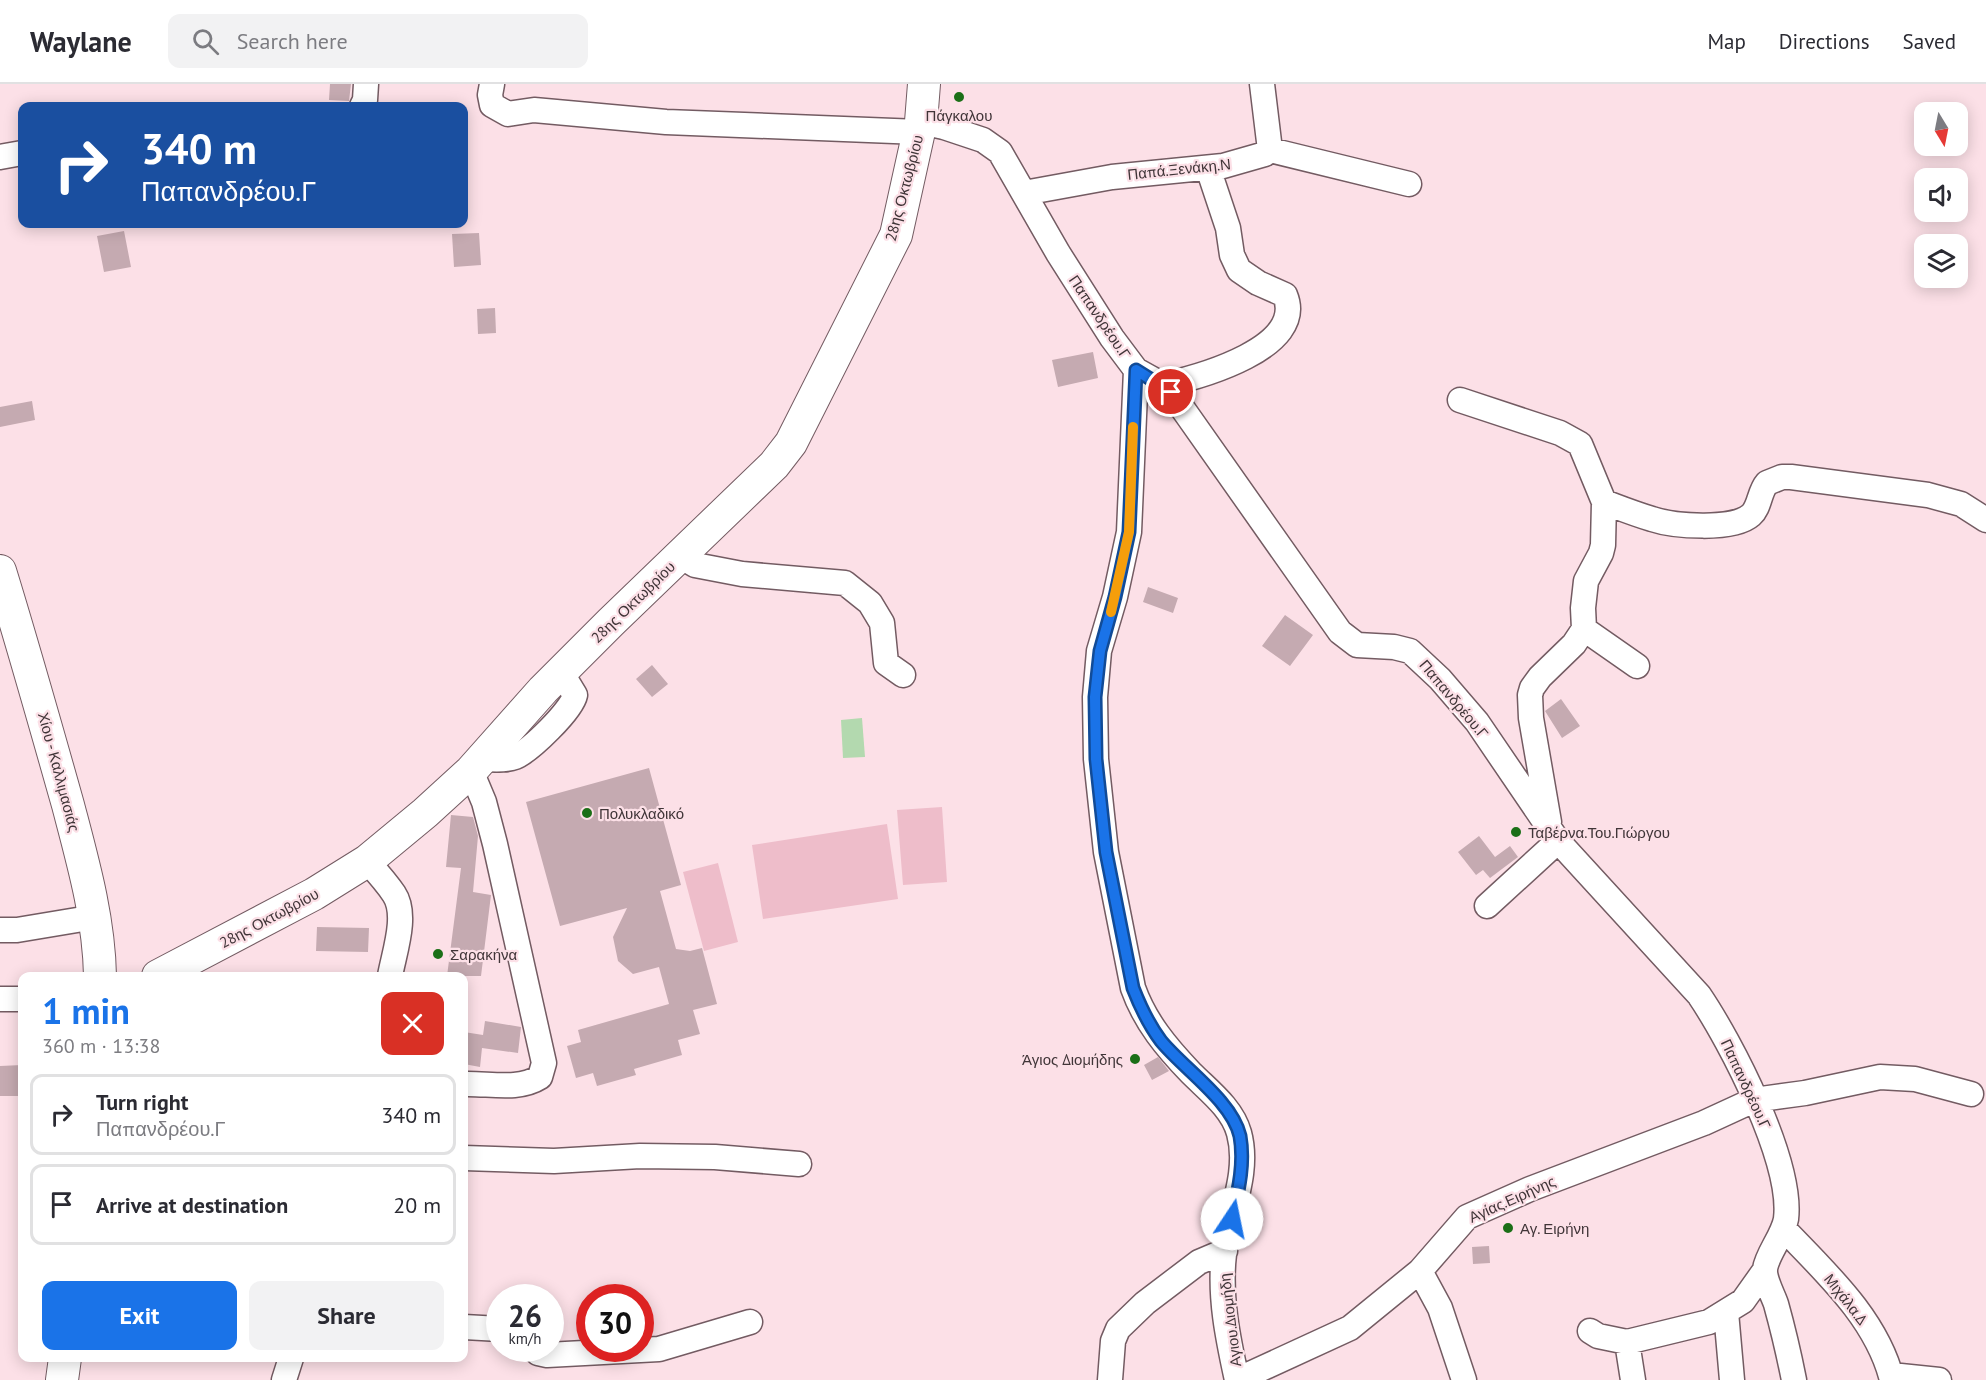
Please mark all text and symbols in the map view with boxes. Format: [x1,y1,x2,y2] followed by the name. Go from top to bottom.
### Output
[168,14,588,68] search box
[30,23,132,60] text: Waylane
[189,25,222,58] icon: search
[237,27,348,55] text: Search here
[1707,28,1746,55] text: Map
[1779,28,1870,55] text: Directions
[1903,28,1956,55] text: Saved
[952,90,966,104] marker: Πάγκαλου
[1914,102,1968,156] north arrow
[1914,102,1968,288] map controls
[926,106,992,125] place label: Πάγκαλου
[141,121,257,176] text: 340 m
[42,126,120,204] icon: right
[881,133,927,243] street label: 28ης Οκτωβρίου
[1126,154,1232,184] street label: Παπά.Ξενάκη.Ν
[1914,168,1968,222] button: sound
[141,174,316,208] text: Παπανδρέου.Γ
[1914,234,1968,288] button: layers
[1065,271,1135,363] street label: Παπανδρέου.Γ
[1145,366,1196,417] pin
[1154,375,1187,408] icon: arrive
[587,557,679,647] street label: 28ης Οκτωβρίου
[1415,656,1493,742] street label: Παπανδρέου.Γ
[34,710,84,834] street label: Χίου - Καλλιμασιάς
[599,804,684,823] place label: Πολυκλαδικό
[580,806,594,820] marker: Πολυκλαδικό
[1528,823,1670,842] place label: Ταβέρνα.Του.Γιώργου
[1509,825,1523,839] marker: Ταβέρνα.Του.Γιώργου
[216,884,322,952] street label: 28ης Οκτωβρίου
[450,945,517,964] place label: Σαρακήνα
[431,947,445,961] marker: Σαρακήνα
[42,987,130,1034] text: 1 min
[381,992,444,1055] button: close
[42,1033,160,1059] text: 360 m · 13:38
[1717,1036,1775,1132] street label: Παπανδρέου.Γ
[1022,1050,1123,1069] place label: Άγιος Διομήδης
[1128,1052,1142,1066] marker: Άγιος Διομήδης
[96,1088,188,1116] text: Turn right
[45,1098,78,1131] icon: right
[381,1101,441,1129] text: 340 m
[96,1116,226,1142] text: Παπανδρέου.Γ
[1466,1171,1558,1227] street label: Αγίας.Ειρήνης
[1200,1187,1264,1251] position arrow
[45,1188,78,1221] icon: arrive
[96,1191,288,1219] text: Arrive at destination
[393,1191,441,1219] text: 20 m
[1520,1219,1589,1238] place label: Αγ. Ειρήνη
[1501,1221,1515,1235] marker: Αγ. Ειρήνη
[1820,1270,1872,1329] street label: Μιχάλα.Δ
[1215,1272,1245,1368] street label: Αγιου.Διομήδη
[42,1281,237,1350] button: Exit
[249,1281,444,1350] button: Share
[576,1284,654,1362] speed limit sign: 30
[508,1296,542,1335] text: 26
[509,1329,541,1348] text: km/h

